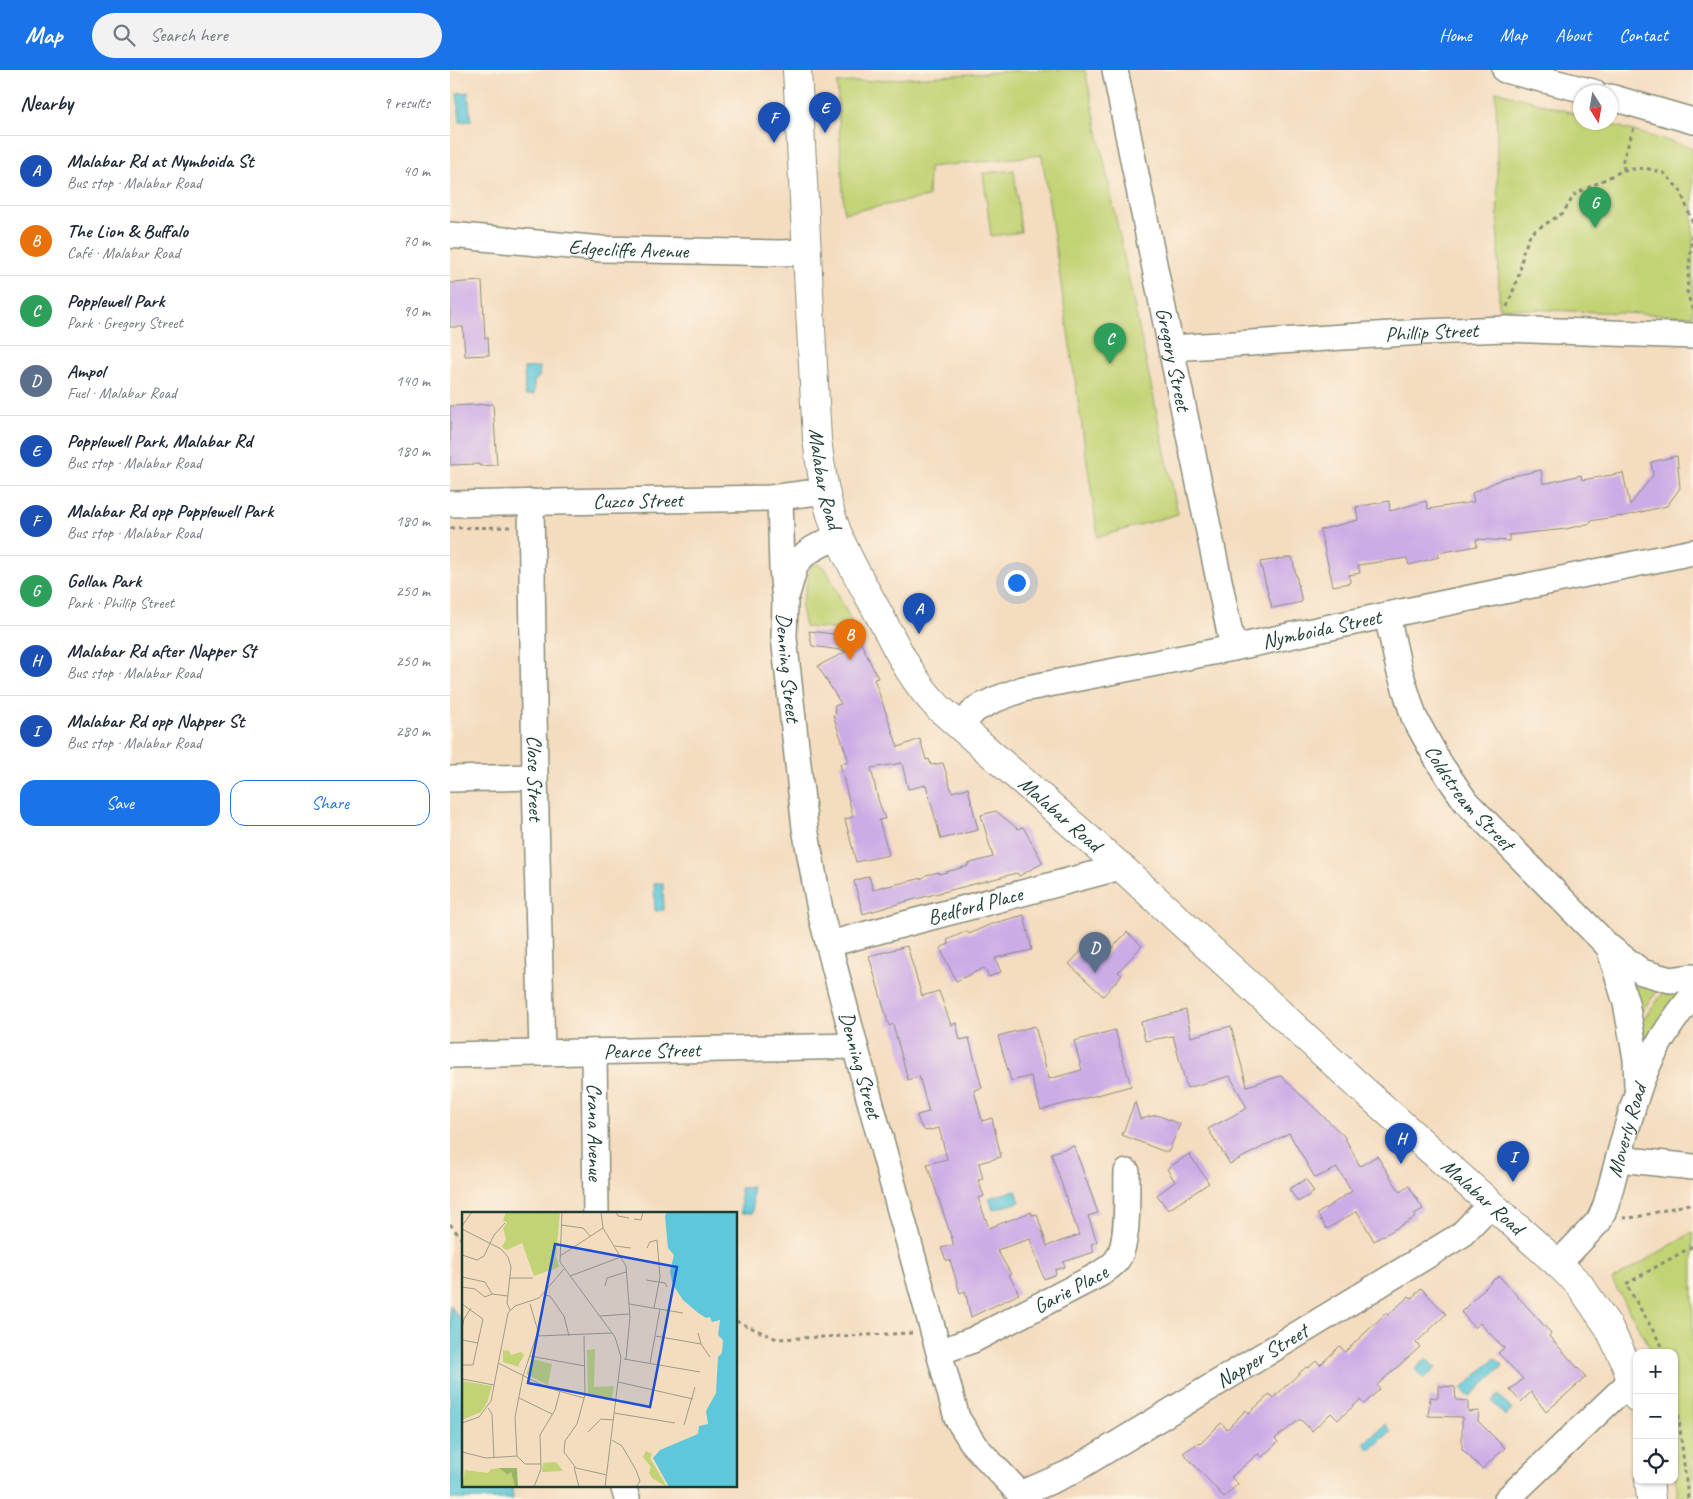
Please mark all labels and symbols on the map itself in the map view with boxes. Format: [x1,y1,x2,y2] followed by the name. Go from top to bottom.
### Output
[1573,85,1618,130] north arrow
[809,92,841,133] pin: E
[758,102,790,143] pin: F
[1579,187,1611,228] pin: G
[567,233,690,264] street label: Edgecliffe Avenue
[1150,305,1197,415] street label: Gregory Street
[1384,317,1481,347] street label: Phillip Street
[1094,323,1126,364] pin: C
[803,428,849,536] street label: Malabar Road
[593,487,685,514] street label: Cuzco Street
[1004,570,1030,596] your location
[903,593,935,634] pin: A
[1260,603,1385,654] street label: Nymboida Street
[771,613,806,725] street label: Denning Street
[834,619,866,660] pin: B
[521,735,549,823] street label: Close Street
[1419,740,1522,858] street label: Coldstream Street
[1013,771,1110,860] street label: Malabar Road
[925,880,1027,930] street label: Bedford Place
[1079,932,1111,973] pin: D
[834,1009,888,1123] street label: Denning Street
[603,1036,703,1065] street label: Pearce Street
[1601,1077,1654,1180] street label: Moverly Road
[581,1083,609,1182] street label: Crana Avenue
[1385,1123,1417,1164] pin: H
[1497,1141,1529,1182] pin: I
[1436,1153,1532,1243] street label: Malabar Road
[462,1212,738,1486] inset map
[1029,1259,1114,1319] street label: Garie Place
[1211,1317,1315,1394] street label: Napper Street

